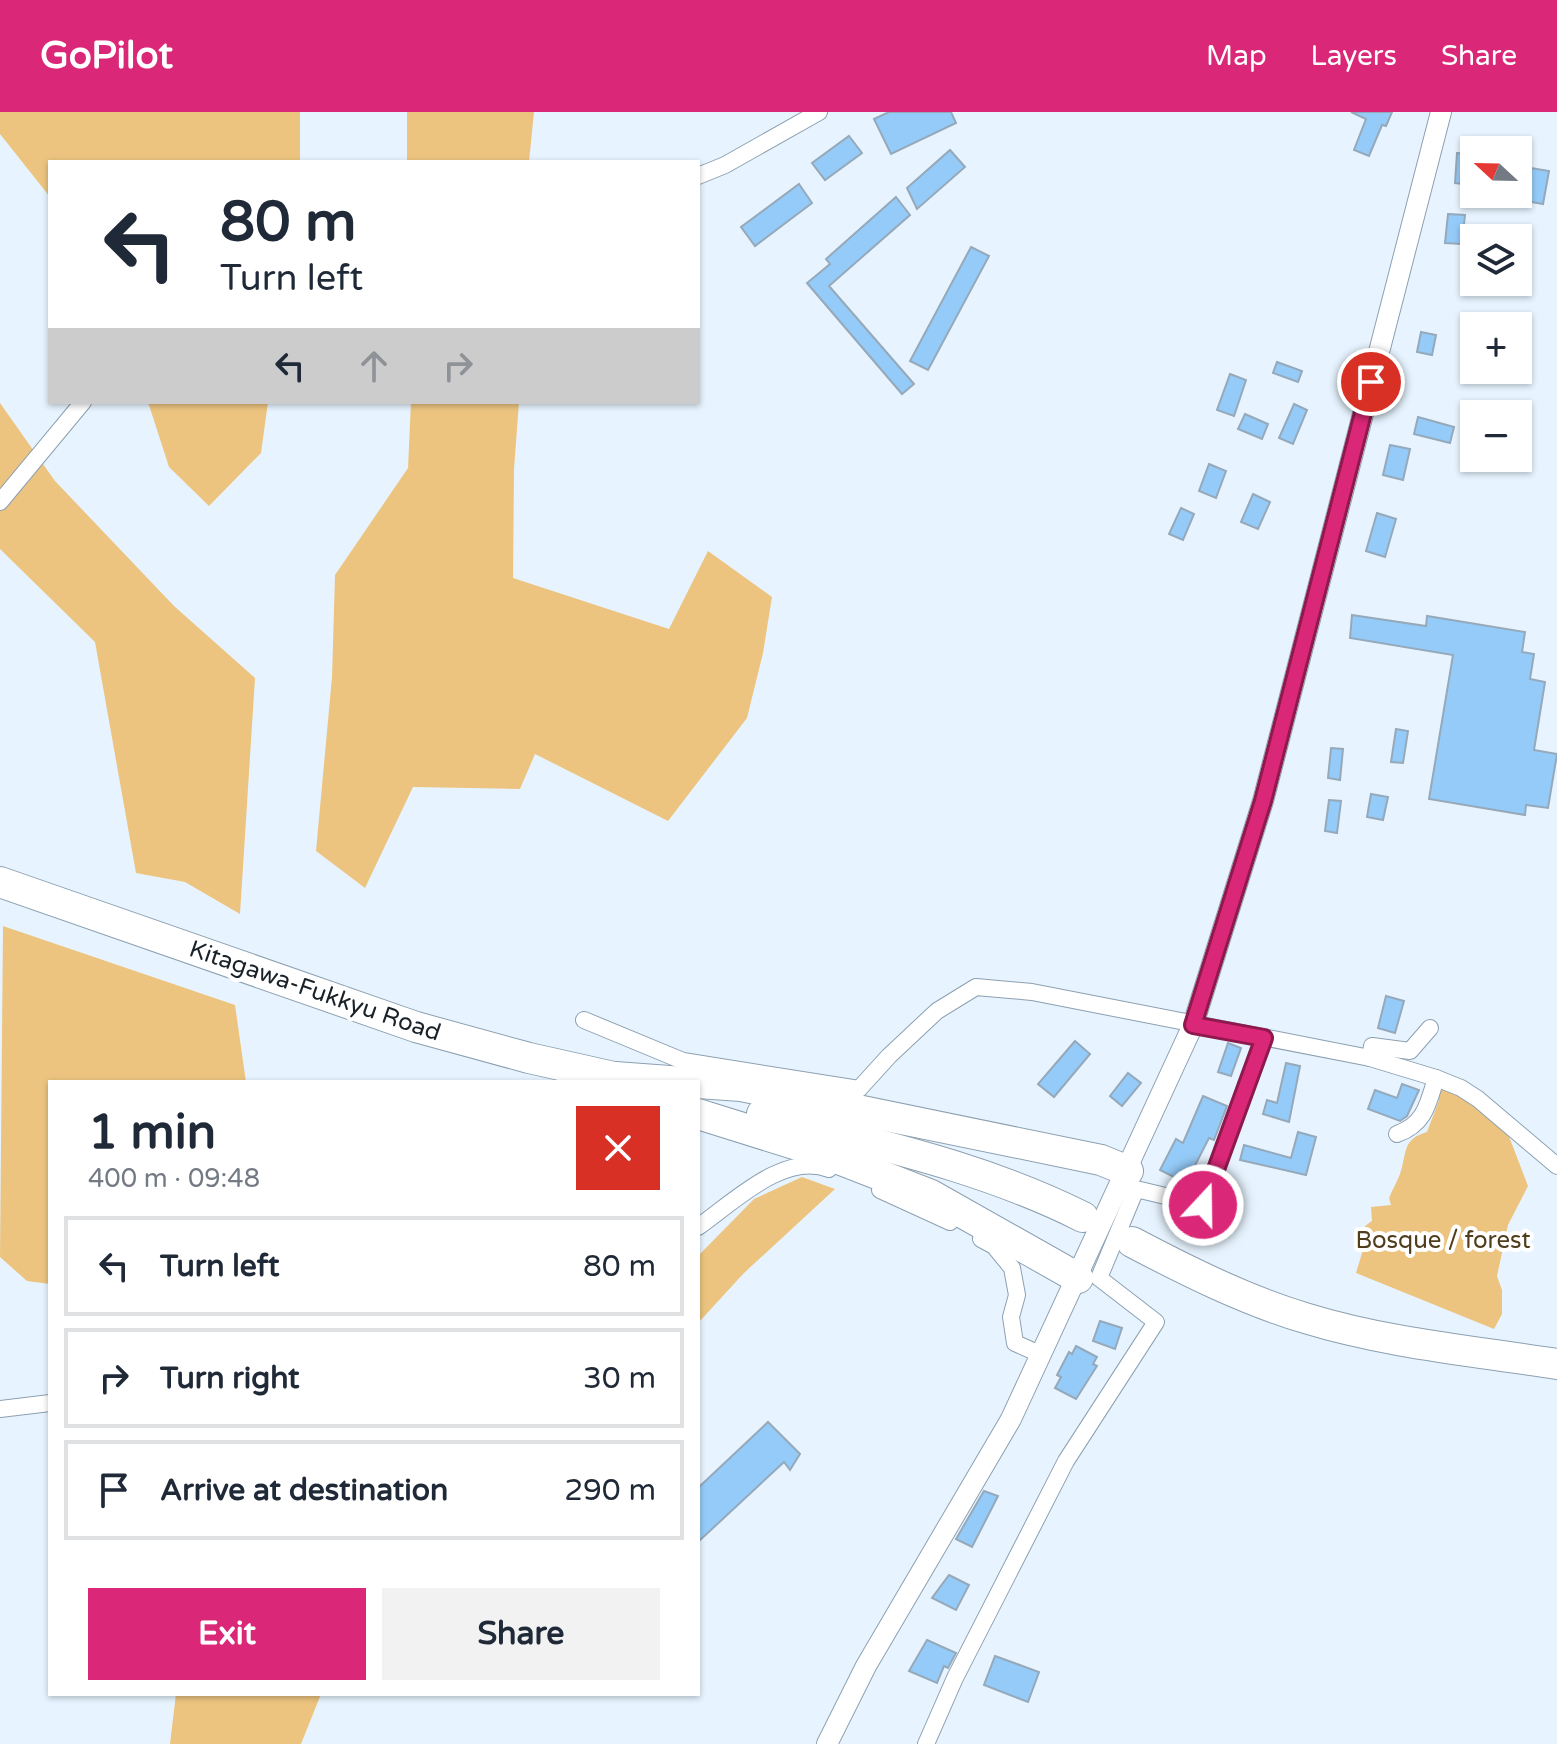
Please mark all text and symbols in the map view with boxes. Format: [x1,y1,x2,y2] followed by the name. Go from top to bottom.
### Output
[40,33,173,79] text: GoPilot
[1206,39,1267,73] text: Map
[1311,39,1397,73] text: Layers
[1441,39,1517,73] text: Share
[1460,136,1532,208] north arrow
[1460,136,1532,472] map controls
[220,189,356,256] text: 80 m
[88,192,192,296] icon: left
[1460,224,1532,296] button: layers
[220,257,363,300] text: Turn left
[1460,312,1532,384] button: +
[268,344,312,388] icon: left
[352,344,396,388] icon: ahead
[436,344,480,388] icon: right
[1337,348,1405,416] pin
[1349,360,1393,404] icon: arrive
[1460,400,1532,472] button: −
[186,934,444,1048] street label: Kitagawa-Fukkyu Road
[88,1104,216,1162] text: 1 min
[576,1106,660,1190] button: close
[88,1163,260,1194] text: 400 m · 09:48
[1161,1163,1245,1247] position arrow
[1355,1226,1531,1255] park label: Bosque / forest
[92,1244,136,1288] icon: left
[160,1248,279,1285] text: Turn left
[583,1248,656,1285] text: 80 m
[92,1356,136,1400] icon: right
[160,1360,300,1397] text: Turn right
[583,1360,656,1397] text: 30 m
[92,1468,136,1512] icon: arrive
[160,1472,448,1509] text: Arrive at destination
[564,1472,656,1509] text: 290 m
[88,1588,366,1680] button: Exit
[382,1588,660,1680] button: Share

